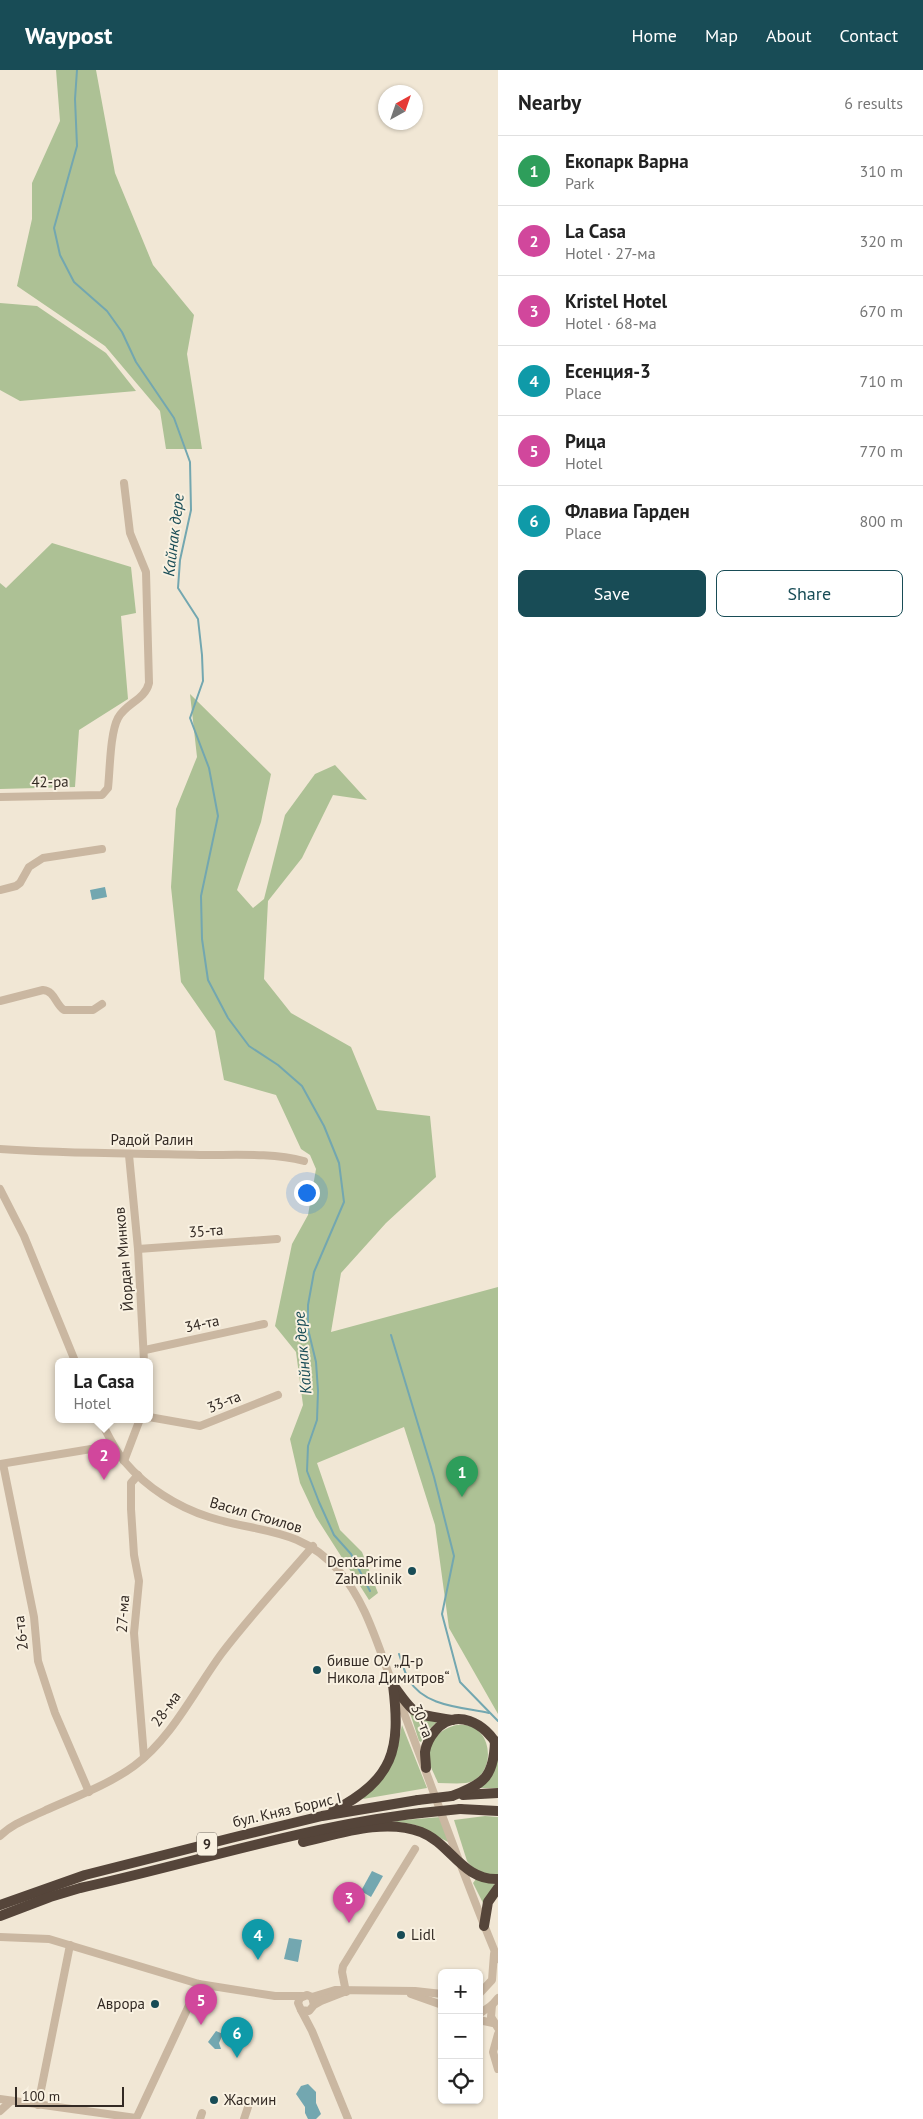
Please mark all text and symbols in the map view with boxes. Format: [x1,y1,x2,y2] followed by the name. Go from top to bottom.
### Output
[25,20,112,51] text: Waypost
[631,24,677,47] text: Home
[705,24,738,47] text: Map
[766,24,812,47] text: About
[840,24,898,47] text: Contact
[378,85,423,130] north arrow
[518,89,581,116] text: Nearby
[844,93,903,113] text: 6 results
[565,149,689,173] text: Екопарк Варна
[529,161,539,181] text: 1
[860,161,903,181] text: 310 m
[565,173,594,193] text: Park
[565,219,626,243] text: La Casa
[529,231,539,251] text: 2
[860,231,903,251] text: 320 m
[565,243,656,263] text: Hotel · 27-ма
[565,289,667,313] text: Kristel Hotel
[529,301,539,321] text: 3
[860,301,903,321] text: 670 m
[565,313,657,333] text: Hotel · 68-ма
[565,359,651,383] text: Есенция-3
[529,371,539,391] text: 4
[860,371,903,391] text: 710 m
[565,383,602,403] text: Place
[565,429,606,453] text: Рица
[529,441,539,461] text: 5
[860,441,903,461] text: 770 m
[565,453,602,473] text: Hotel
[158,492,188,577] water label: Кайнак дере
[565,499,690,523] text: Флавиа Гарден
[529,511,539,531] text: 6
[860,511,903,531] text: 800 m
[565,523,602,543] text: Place
[518,570,706,617] button: Save
[716,570,903,617] button: Share
[31,772,69,791] street label: 42-ра
[111,1130,193,1149] street label: Радой Ралин
[294,1180,320,1206] your location
[109,1206,138,1312] street label: Йордан Минков
[188,1220,224,1241] street label: 35-та
[288,1310,316,1395] water label: Кайнак дере
[183,1311,221,1336] street label: 34-та
[55,1358,153,1423] popup
[73,1369,135,1393] text: La Casa
[204,1386,244,1417] street label: 33-та
[73,1393,111,1413] text: Hotel
[88,1439,120,1480] pin: 2
[446,1456,478,1497] pin: 1
[208,1492,305,1537] street label: Васил Стоилов
[327,1552,403,1588] place label: DentaPrime Zahnklinik
[406,1565,418,1577] marker: DentaPrime Zahnklinik
[112,1594,133,1634] street label: 27-ма
[9,1615,32,1652] street label: 26-та
[327,1651,450,1687] place label: бивше ОУ „Д-р Никола Димитров“
[311,1664,323,1676] marker: бивше ОУ „Д-р Никола Димитров“
[146,1687,185,1730] street label: 28-ма
[407,1701,438,1741] street label: 30-та
[231,1788,343,1831] street label: бул. Княз Борис I
[197,1832,217,1856] road number: 9
[333,1882,365,1923] pin: 3
[242,1919,274,1960] pin: 4
[411,1925,436,1944] place label: Lidl
[395,1929,407,1941] marker: Lidl
[438,1969,483,2104] map controls
[438,1969,483,2014] button: +
[185,1984,217,2025] pin: 5
[97,1994,145,2013] place label: Аврора
[149,1998,161,2010] marker: Аврора
[438,2014,483,2059] button: −
[221,2017,253,2058] pin: 6
[438,2059,483,2104] button: locate
[15,2084,124,2107] scale bar
[22,2087,60,2105] text: 100 m
[223,2090,276,2109] place label: Жасмин
[208,2094,220,2106] marker: Жасмин

